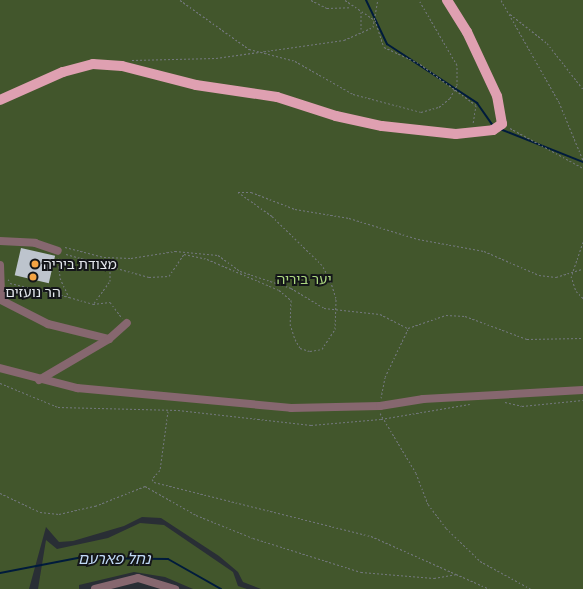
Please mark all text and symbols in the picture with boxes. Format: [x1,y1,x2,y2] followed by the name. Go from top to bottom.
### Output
[43,256,117,272] place label: מצודת ביריה
[30,259,40,269] marker: מצודת ביריה
[276,271,332,287] park label: יער ביריה
[28,272,38,282] marker: הר נועזים
[5,284,61,300] place label: הר נועזים
[78,550,150,568] water label: נחל פארעם

